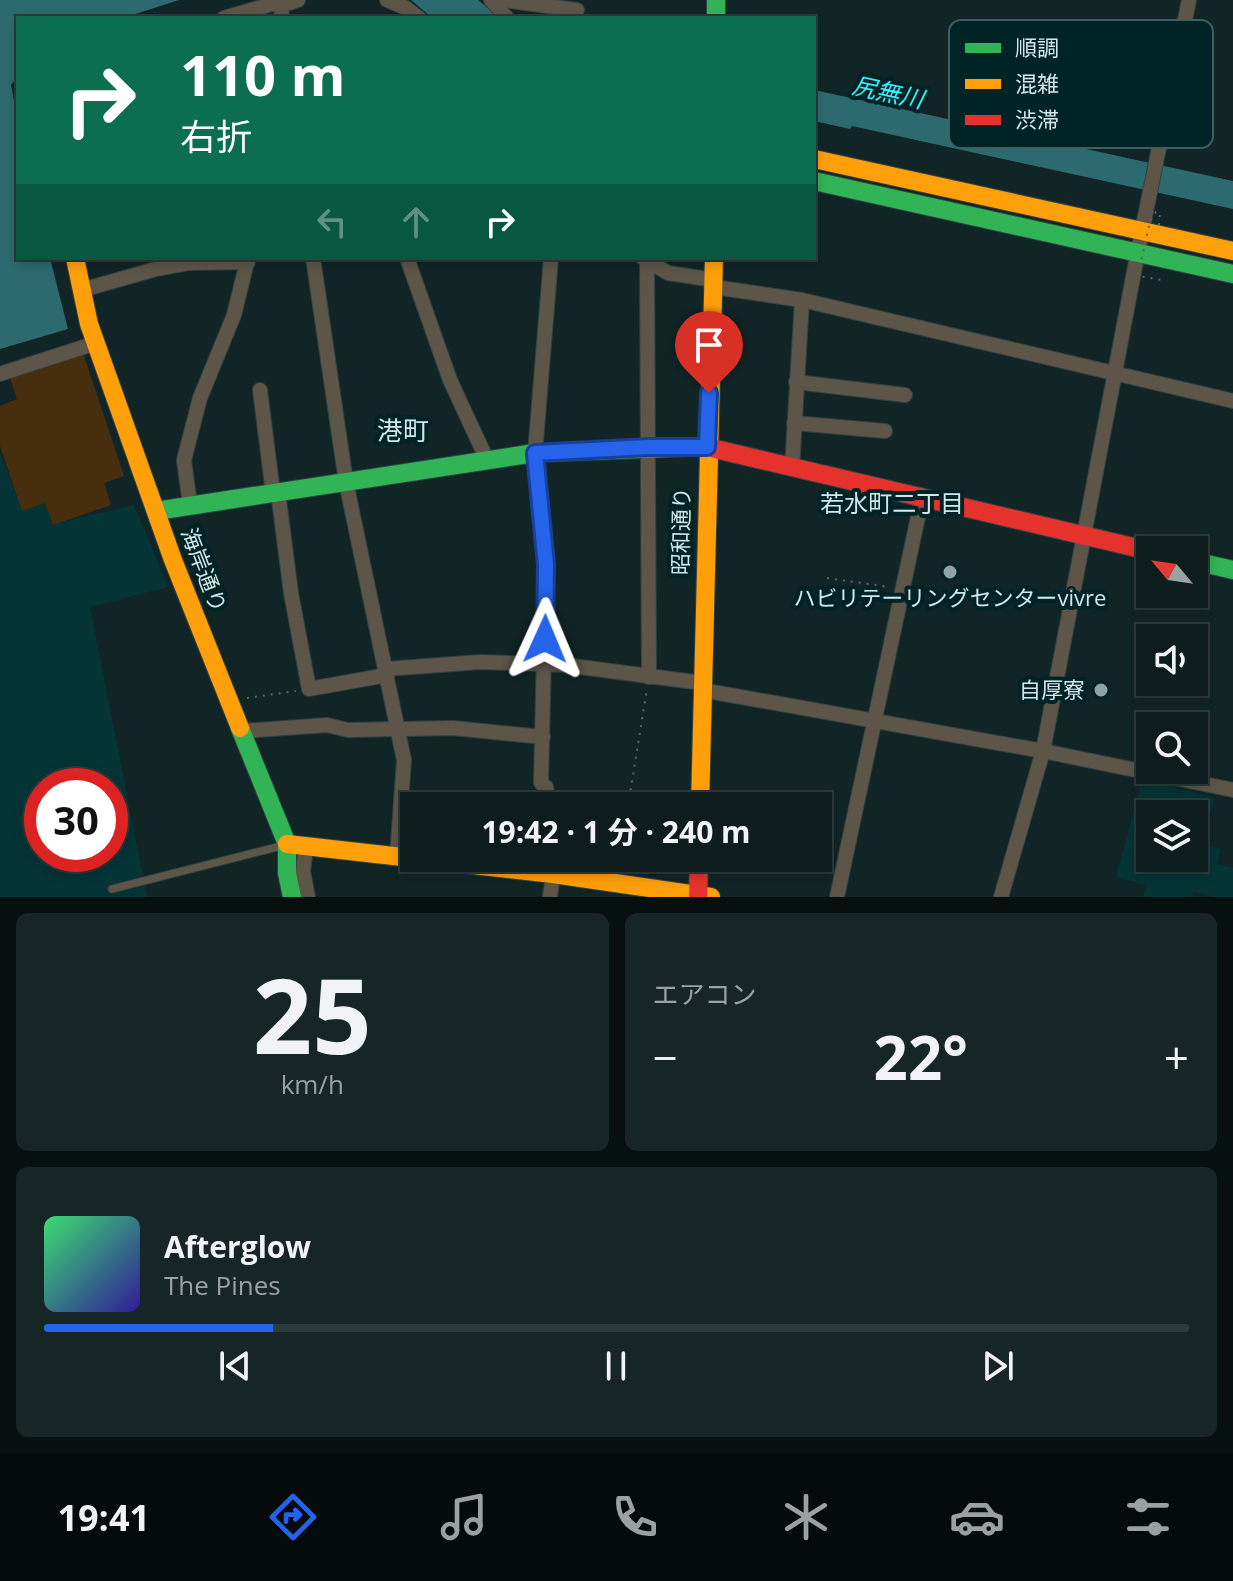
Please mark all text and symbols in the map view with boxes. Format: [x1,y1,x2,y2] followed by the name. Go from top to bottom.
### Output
[949,20,1213,148] legend
[1015,32,1059,62] text: 順調
[180,36,346,112] text: 110 m
[48,48,152,152] icon: right
[850,68,930,116] water label: 尻無川
[1015,68,1059,98] text: 混雑
[1015,104,1059,134] text: 渋滞
[180,112,252,161] text: 右折
[310,200,354,244] icon: left
[394,200,438,244] icon: ahead
[478,200,522,244] icon: right
[675,311,743,393] pin
[687,323,731,367] icon: arrive
[377,412,429,448] district label: 港町
[820,486,964,519] district label: 若水町二丁目
[664,487,696,575] street label: 昭和通り
[175,523,235,616] street label: 海岸通り
[1136,536,1208,608] north arrow
[1136,536,1208,872] map controls
[941,563,959,581] marker: ハビリテーリングセンターvivre
[794,582,1106,612] place label: ハビリテーリングセンターvivre
[503,597,587,681] position arrow
[1136,624,1208,696] button: sound
[1019,674,1085,704] place label: 自厚寮
[1092,681,1110,699] marker: 自厚寮
[1136,712,1208,784] button: search
[24,768,128,872] speed limit sign: 30
[1136,800,1208,872] button: layers
[481,811,751,852] text: 19:42 · 1 分 · 240 m
[253,943,372,1084] text: 25
[653,976,757,1012] text: エアコン
[874,1016,968,1098] text: 22°
[653,1027,678,1087] text: −
[1164,1027,1189,1087] text: +
[281,1066,344,1102] text: km/h
[164,1226,311,1267] text: Afterglow
[164,1267,281,1303] text: The Pines
[213,1344,257,1388] icon: previous
[594,1344,638,1388] icon: pause
[976,1344,1020,1388] icon: next
[265,1489,321,1545] icon: directions
[436,1489,492,1545] icon: music
[607,1489,663,1545] icon: phone
[778,1489,834,1545] icon: climate
[949,1489,1005,1545] icon: car
[1120,1489,1176,1545] icon: filters
[57,1493,150,1542] text: 19:41

